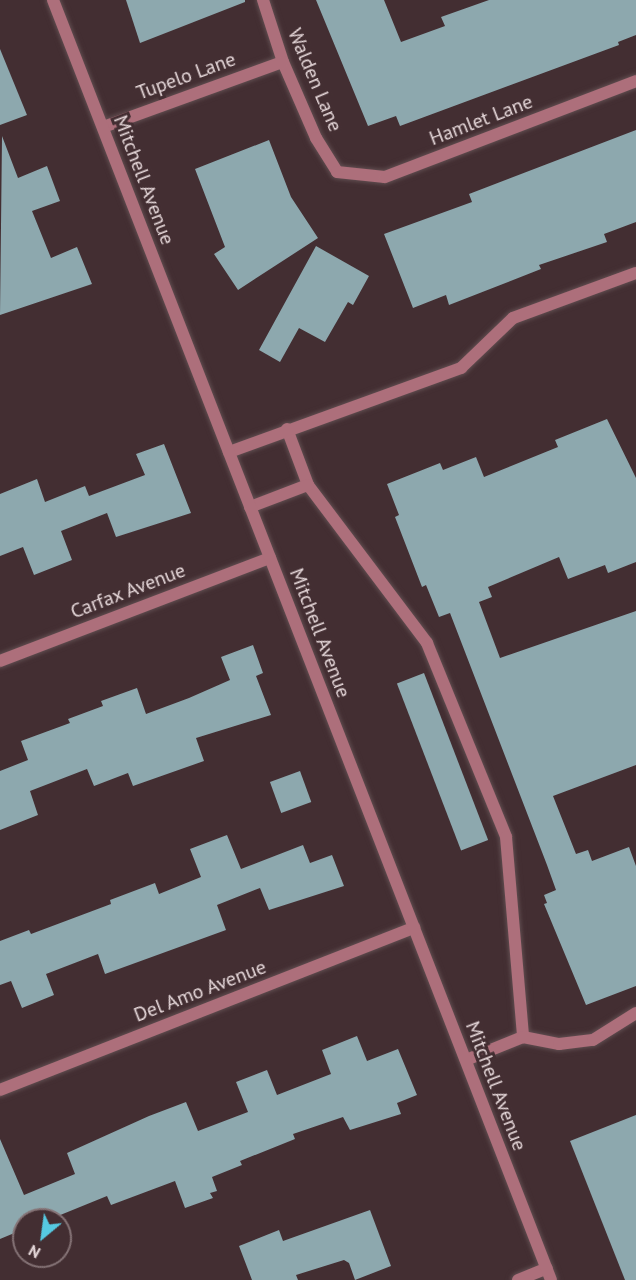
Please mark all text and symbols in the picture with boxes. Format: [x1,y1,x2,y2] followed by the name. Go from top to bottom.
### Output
[283,25,347,135] street label: Walden Lane
[133,47,239,105] street label: Tupelo Lane
[426,89,536,151] street label: Hamlet Lane
[108,112,180,248] street label: Mitchell Avenue
[67,558,189,624] street label: Carfax Avenue
[284,565,356,701] street label: Mitchell Avenue
[130,955,270,1027] street label: Del Amo Avenue
[460,1018,532,1154] street label: Mitchell Avenue
[12,1208,72,1268] north arrow
[25,1241,44,1263] text: N

